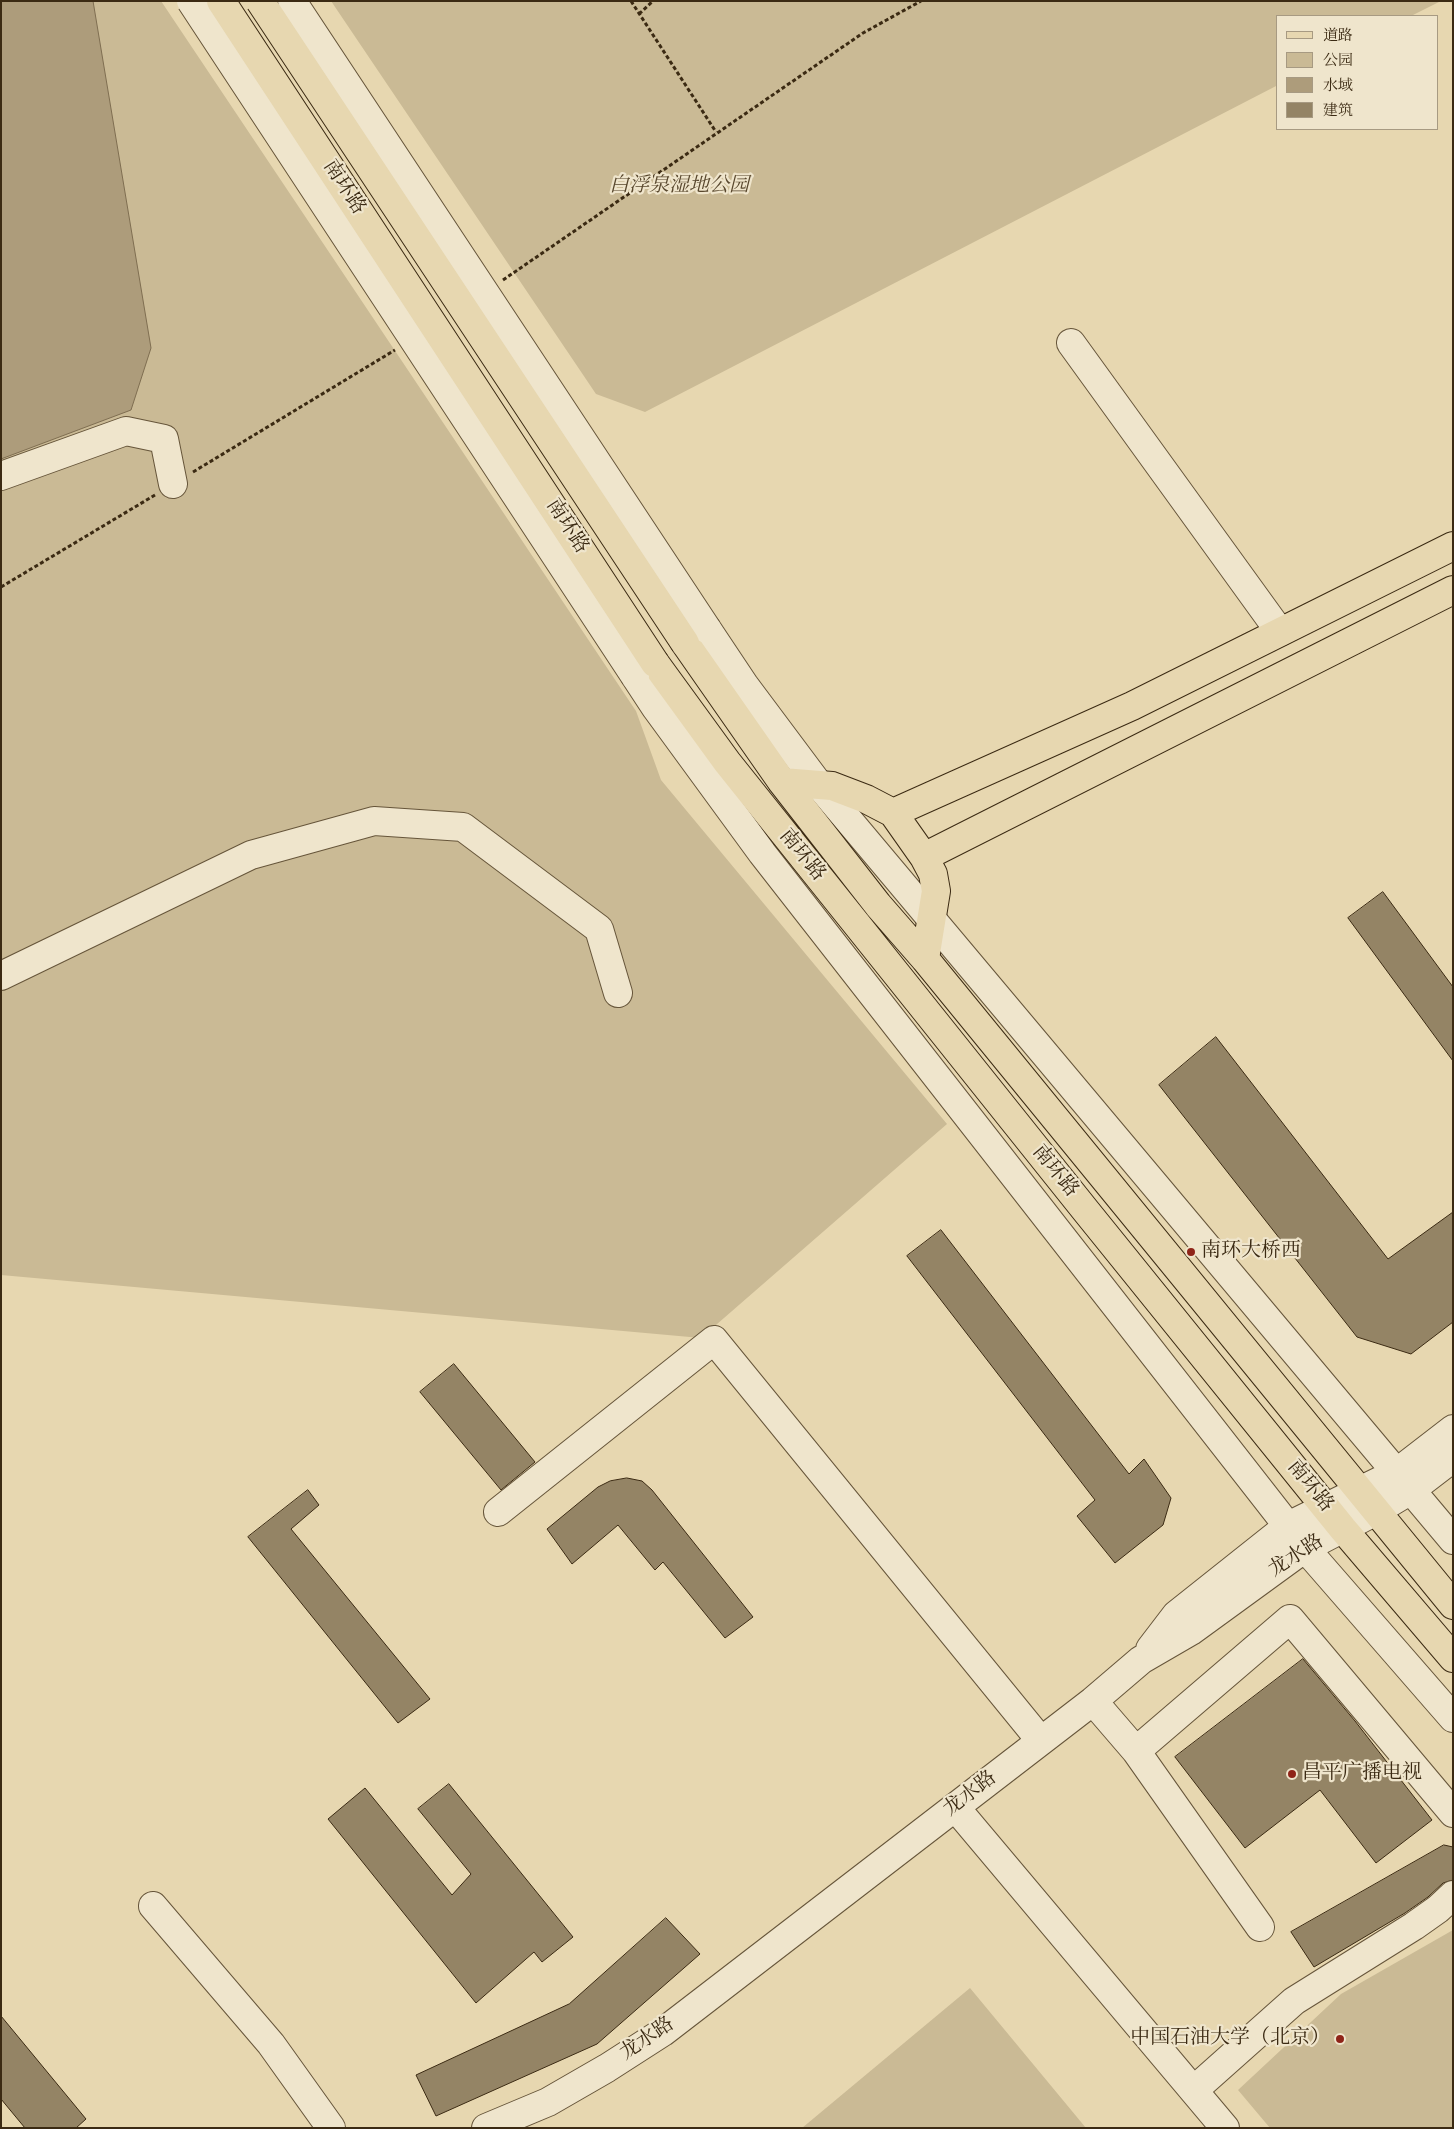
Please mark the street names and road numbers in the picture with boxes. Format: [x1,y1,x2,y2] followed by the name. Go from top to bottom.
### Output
[317,156,369,220] street label: 南环路
[540,495,592,559] street label: 南环路
[773,825,829,887] street label: 南环路
[1026,1141,1082,1203] street label: 南环路
[1281,1456,1337,1518] street label: 南环路
[1265,1531,1329,1583] street label: 龙水路
[940,1767,1002,1823] street label: 龙水路
[616,2013,680,2067] street label: 龙水路

